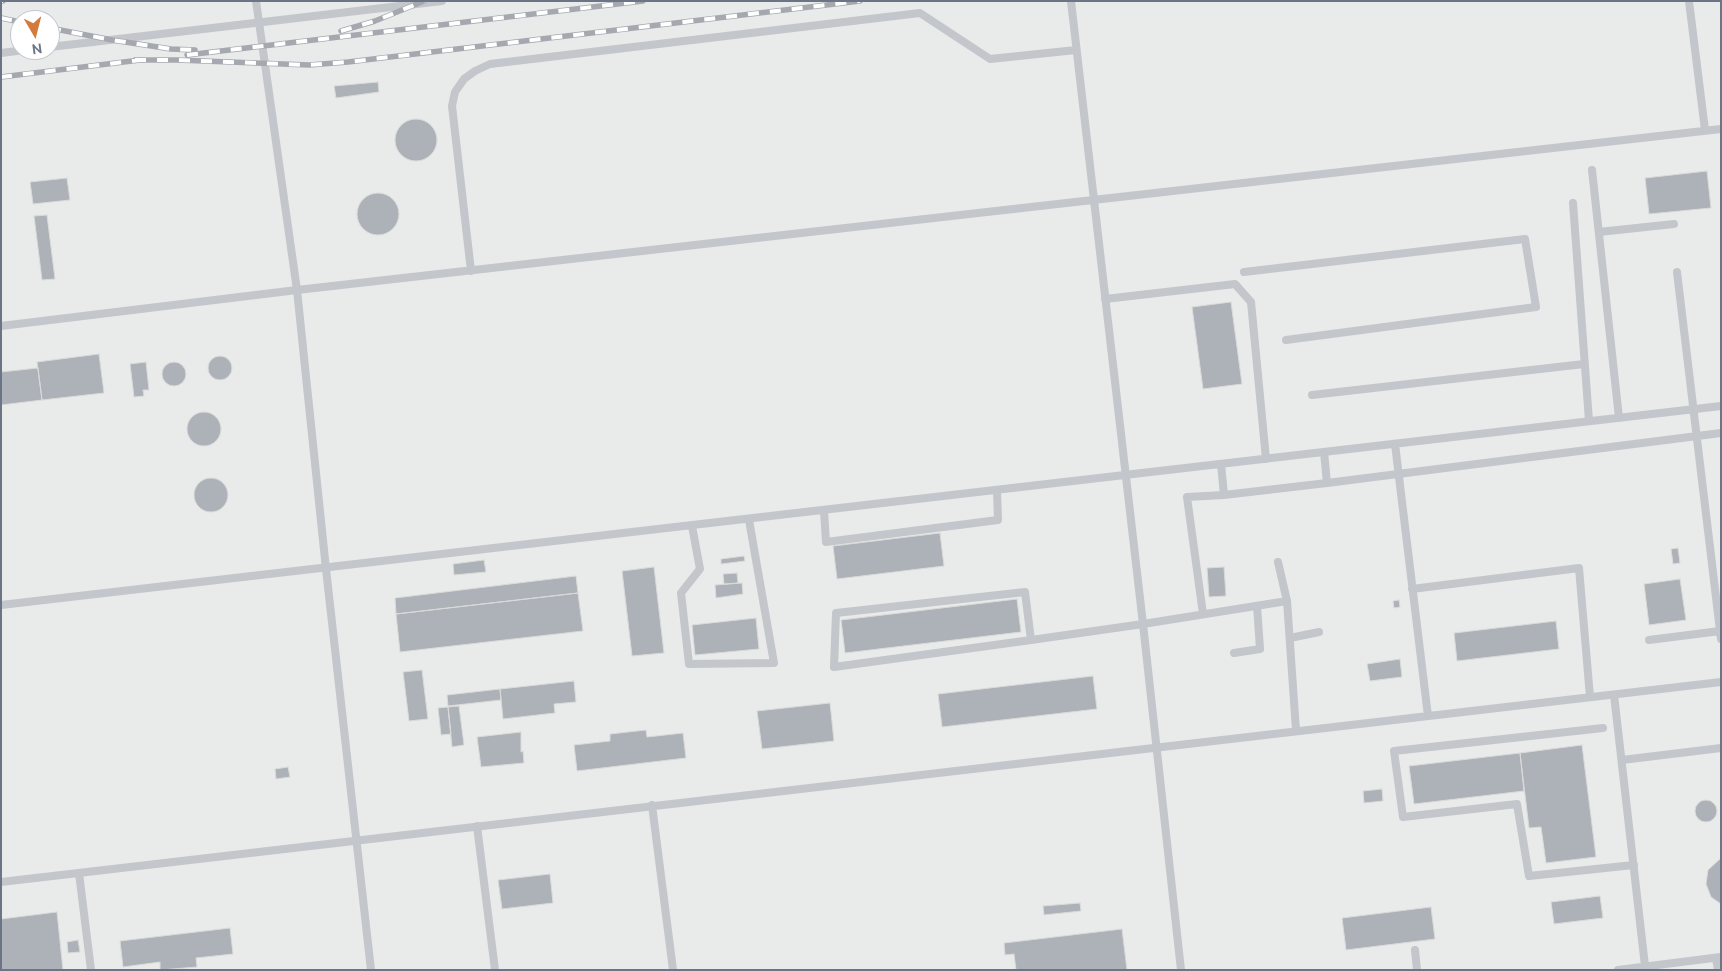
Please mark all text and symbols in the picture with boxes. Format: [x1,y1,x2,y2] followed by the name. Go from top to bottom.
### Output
[10,10,60,60] north arrow
[31,40,43,58] text: N

